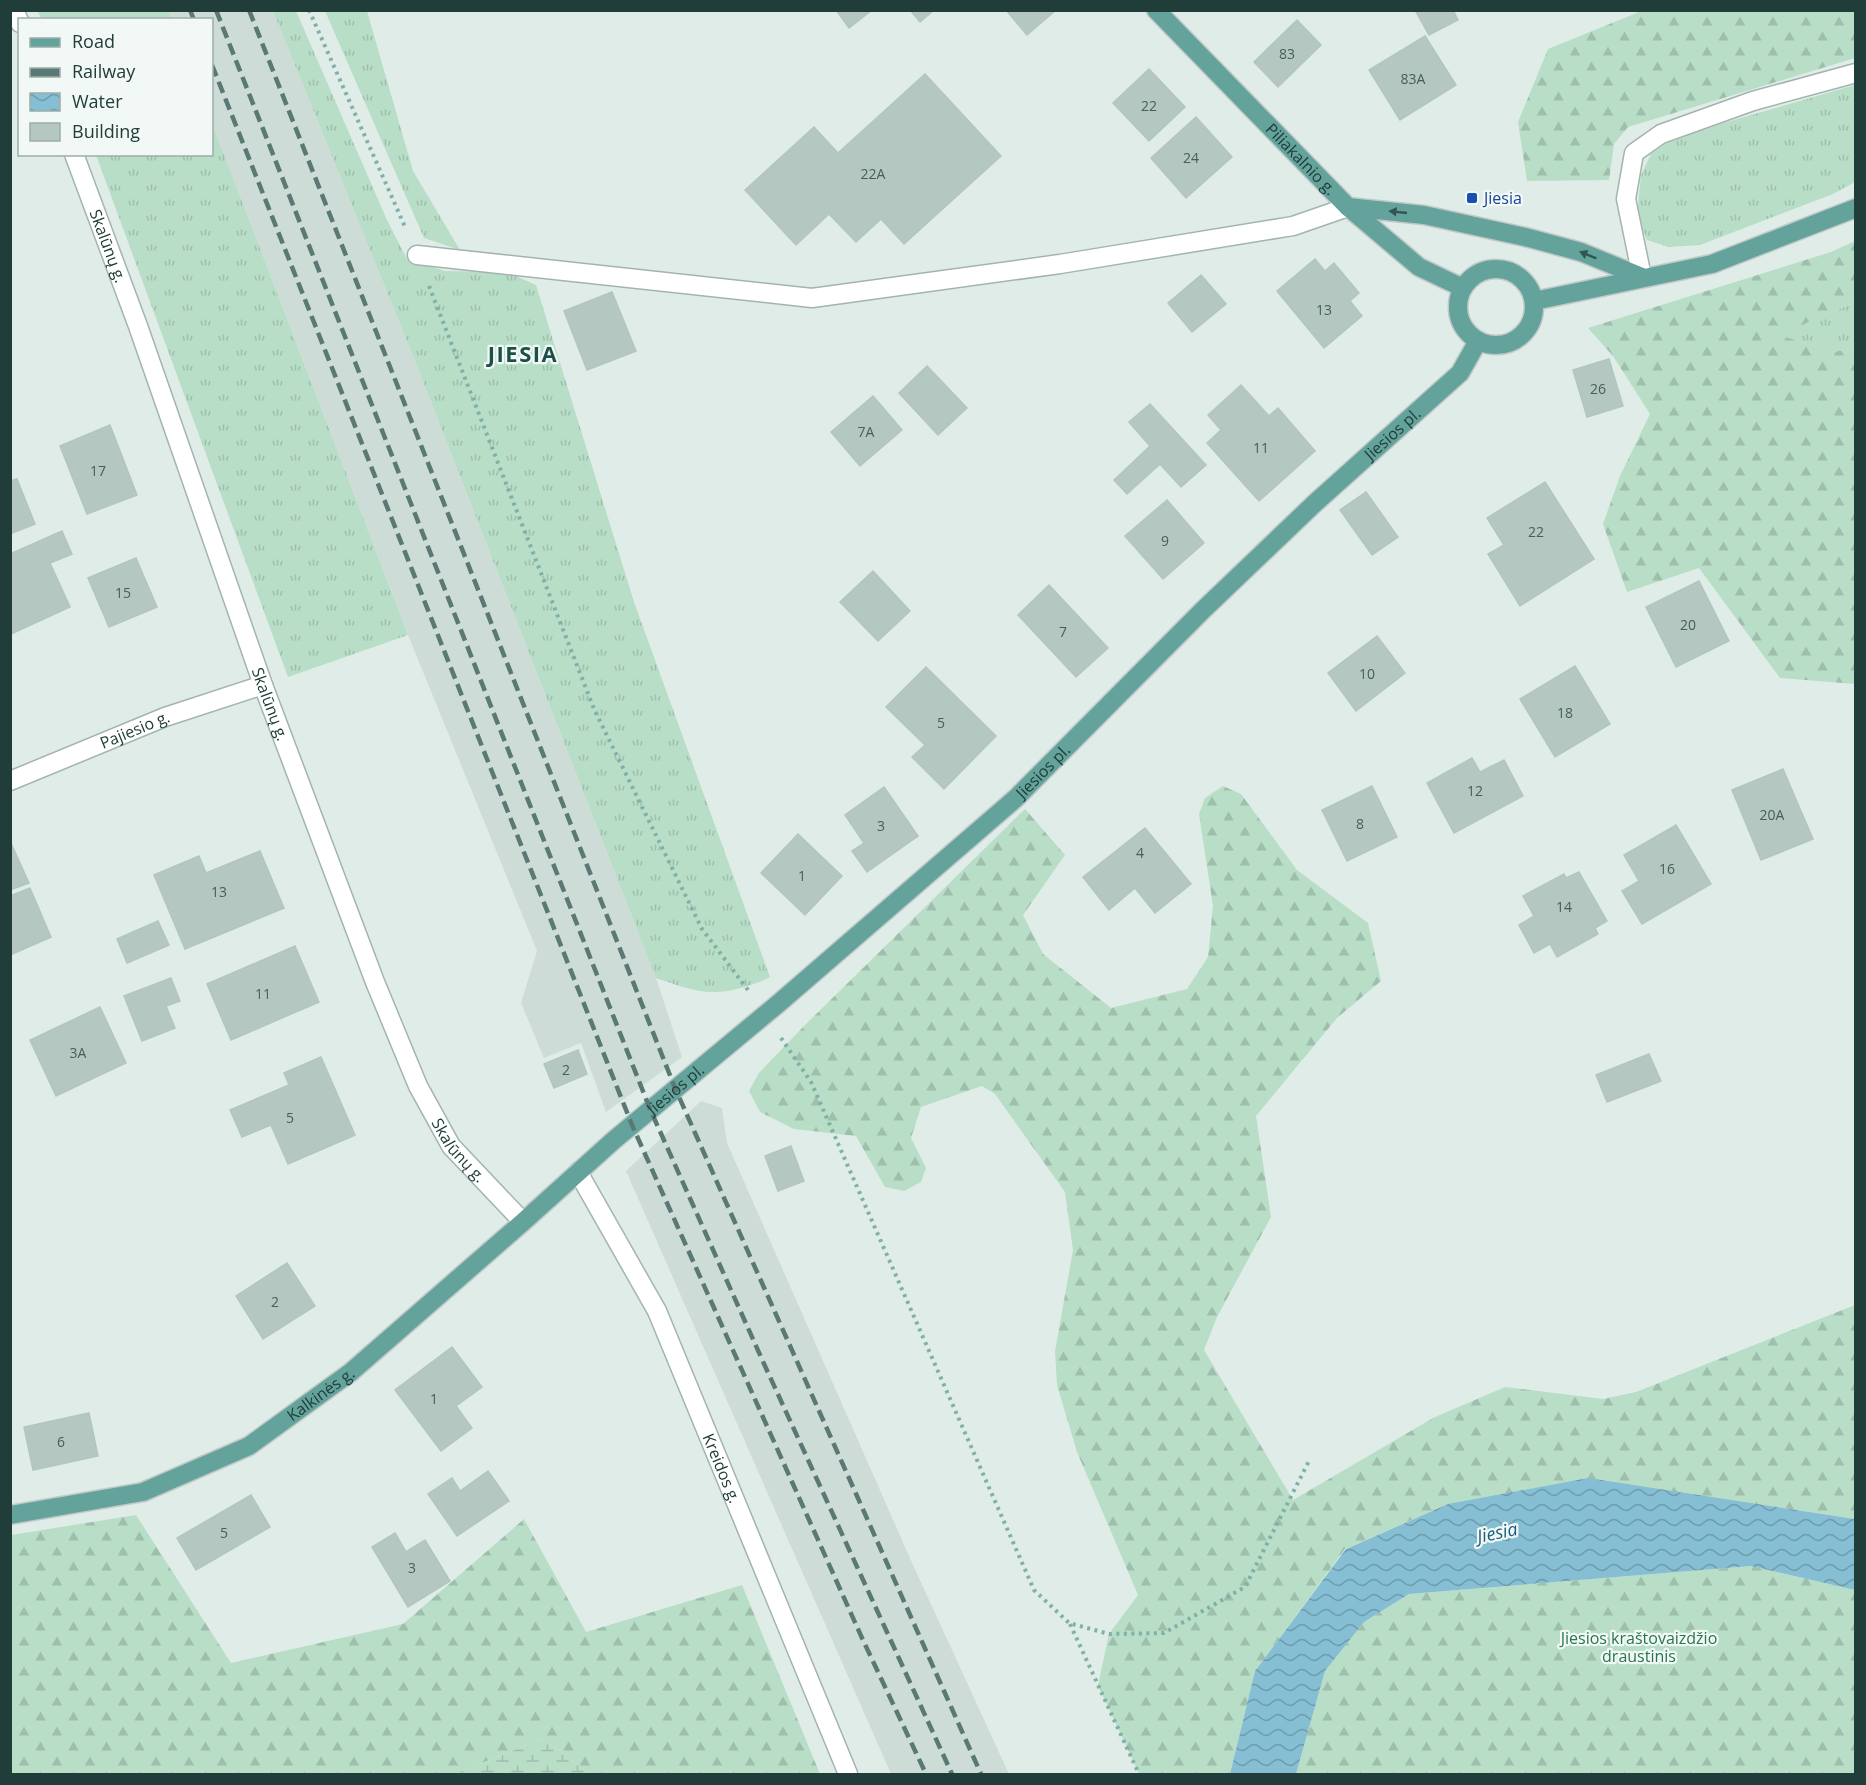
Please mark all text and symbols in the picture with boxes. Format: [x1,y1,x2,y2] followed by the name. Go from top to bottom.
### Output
[18,18,213,156] legend
[72,29,115,53] text: Road
[1279,44,1295,63] house number: 83
[72,59,136,83] text: Railway
[1401,69,1426,88] house number: 83A
[72,89,123,113] text: Water
[1141,96,1157,115] house number: 22
[1261,118,1341,200] street label: Piliakalnio g.
[72,119,140,143] text: Building
[1183,148,1199,167] house number: 24
[861,164,886,183] house number: 22A
[1482,187,1522,209] place label: Jiesia
[1465,191,1479,205] marker: Jiesia
[85,206,132,286] street label: Skalūnų g.
[1388,208,1407,217] one-way arrow
[1579,250,1597,259] one-way arrow
[1316,300,1332,319] house number: 13
[486,338,558,368] district label: JIESIA
[1590,379,1606,398] house number: 26
[1358,403,1425,466] street label: Jiesios pl.
[858,422,875,441] house number: 7A
[1253,438,1269,457] house number: 11
[90,461,106,480] house number: 17
[1528,522,1544,541] house number: 22
[1161,531,1169,550] house number: 9
[115,583,131,602] house number: 15
[1680,615,1696,634] house number: 20
[1059,622,1067,641] house number: 7
[247,664,294,744] street label: Skalūnų g.
[1359,664,1375,683] house number: 10
[1557,703,1573,722] house number: 18
[96,705,172,754] street label: Pajiesio g.
[937,713,945,732] house number: 5
[1009,739,1075,805] street label: Jiesios pl.
[1467,781,1483,800] house number: 12
[1760,805,1785,824] house number: 20A
[1356,814,1364,833] house number: 8
[877,816,885,835] house number: 3
[1136,843,1144,862] house number: 4
[1659,859,1675,878] house number: 16
[798,866,806,885] house number: 1
[211,882,227,901] house number: 13
[1556,897,1572,916] house number: 14
[255,984,271,1003] house number: 11
[70,1043,87,1062] house number: 3A
[640,1059,709,1121] street label: Jiesios pl.
[562,1060,570,1079] house number: 2
[286,1108,294,1127] house number: 5
[427,1114,491,1187] street label: Skalūnų g.
[271,1292,279,1311] house number: 2
[282,1362,359,1426] street label: Kalkinės g.
[430,1389,438,1408] house number: 1
[698,1430,746,1506] street label: Kreidos g.
[57,1432,65,1451] house number: 6
[1472,1516,1519,1549] water label: Jiesia
[220,1523,228,1542] house number: 5
[408,1558,416,1577] house number: 3
[1559,1627,1717,1667] park label: Jiesios kraštovaizdžio draustinis

